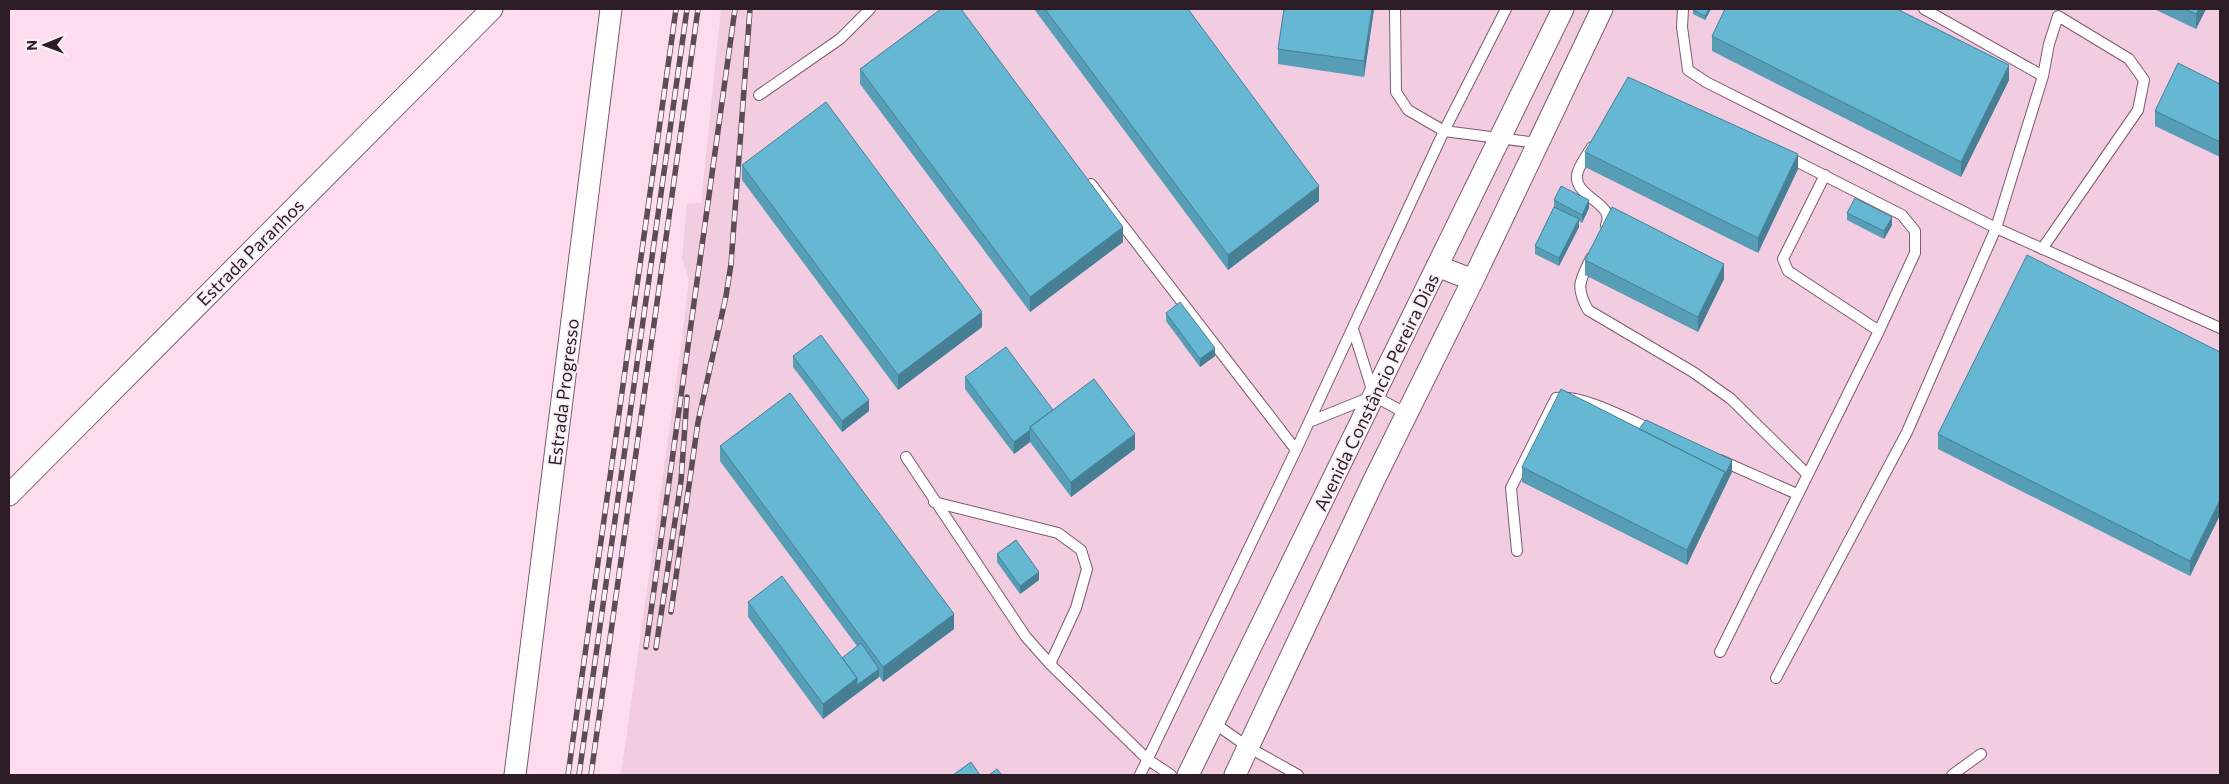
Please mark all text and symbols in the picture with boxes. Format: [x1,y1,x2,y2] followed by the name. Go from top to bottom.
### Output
[20,20,70,70] north arrow
[23,40,40,51] text: N
[192,194,308,310] street label: Estrada Paranhos
[1309,270,1443,514] street label: Avenida Constâncio Pereira Dias
[543,317,583,467] street label: Estrada Progresso

